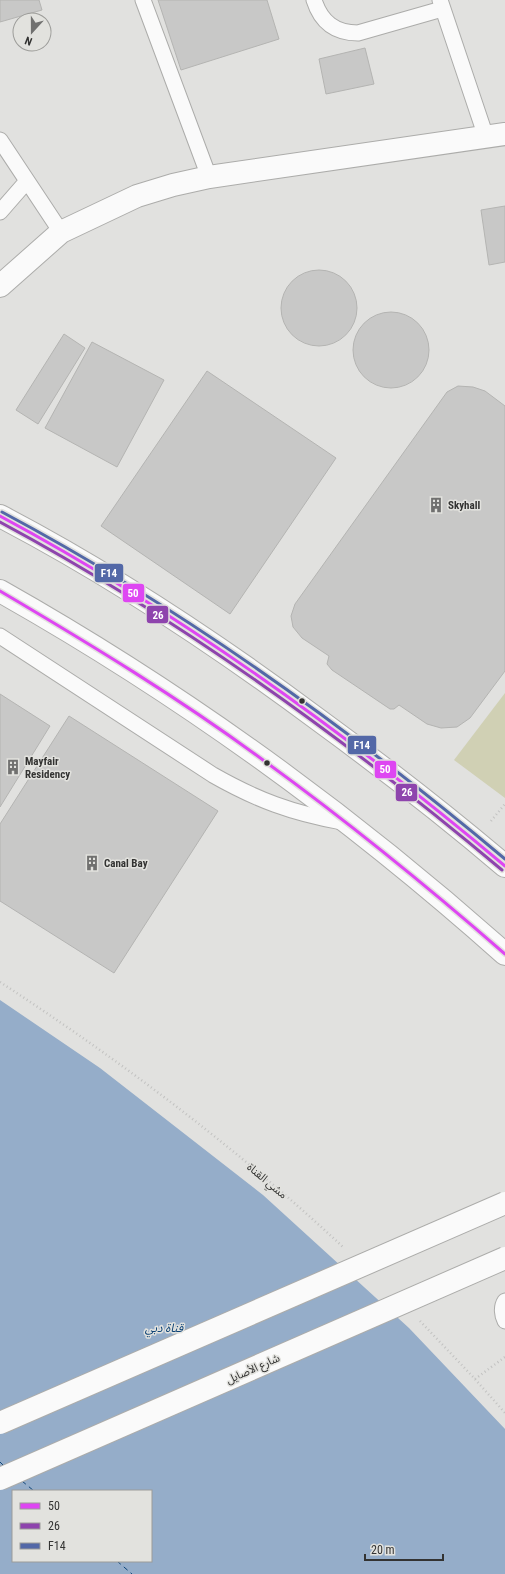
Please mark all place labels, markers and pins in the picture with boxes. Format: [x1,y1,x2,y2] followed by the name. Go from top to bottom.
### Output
[427,496,445,514] building icon: Skyhall
[448,499,480,512] place label: Skyhall
[297,696,307,706] unlabelled marker
[25,755,70,781] place label: Mayfair Residency
[4,758,22,776] building icon: Mayfair Residency
[262,758,272,768] unlabelled marker
[83,854,101,872] building icon: Canal Bay
[104,857,148,870] place label: Canal Bay

